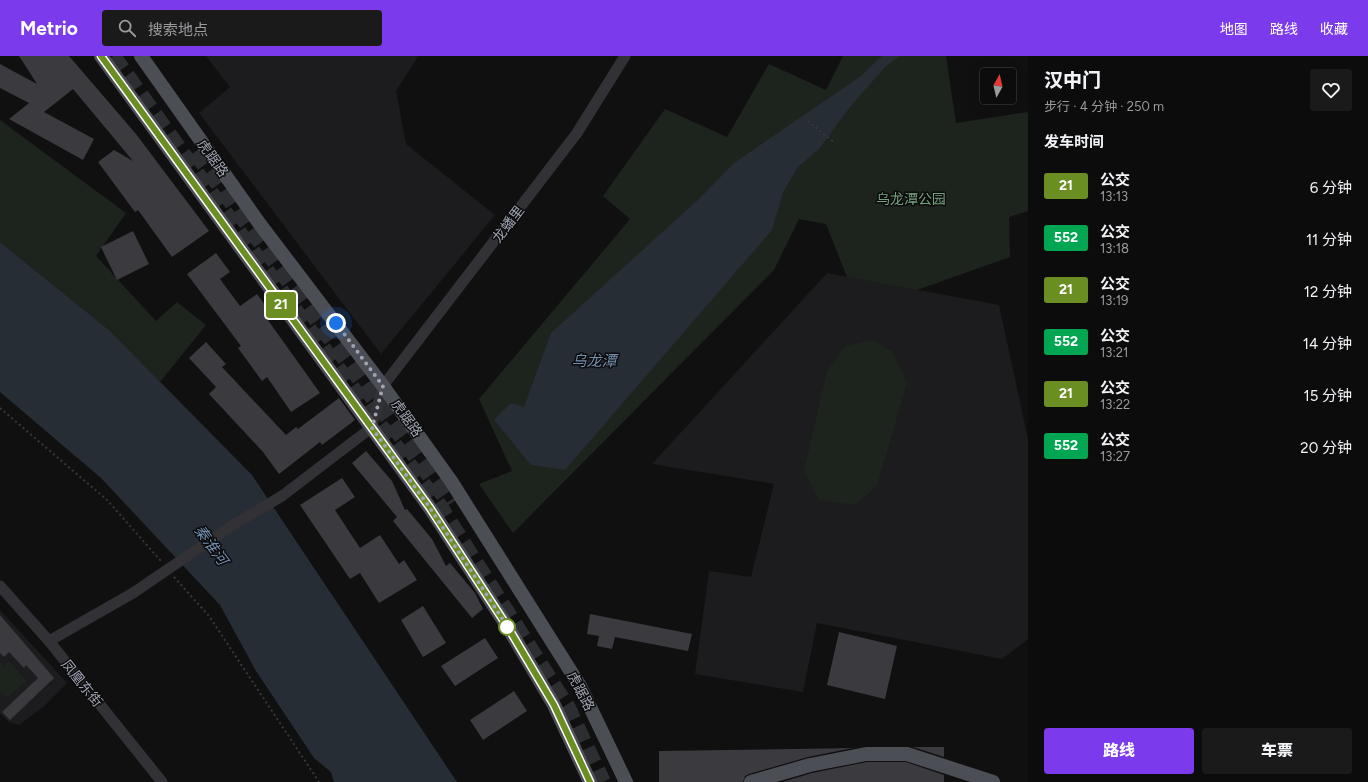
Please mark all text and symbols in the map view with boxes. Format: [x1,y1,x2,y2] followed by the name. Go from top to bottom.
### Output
[102,10,382,46] search box
[20,17,78,40] text: Metrio
[116,17,138,39] icon: search
[148,21,208,39] text: 搜索地点
[1220,21,1248,38] text: 地图
[1270,21,1298,38] text: 路线
[1320,21,1348,38] text: 收藏
[980,68,1016,104] north arrow
[980,68,1016,104] map controls
[1044,69,1101,92] text: 汉中门
[1310,69,1352,111] button: heart
[1044,99,1164,114] text: 步行 · 4 分钟 · 250 m
[1044,133,1104,151] text: 发车时间
[194,136,232,180] street label: 虎踞路
[1100,171,1130,189] text: 公交
[1059,177,1073,194] text: 21
[1310,179,1352,197] text: 6 分钟
[1100,189,1128,204] text: 13:13
[876,191,946,208] park label: 乌龙潭公园
[489,202,528,246] street label: 龙蟠里
[1100,223,1130,241] text: 公交
[1054,229,1078,246] text: 552
[1306,231,1352,249] text: 11 分钟
[1100,241,1129,256] text: 13:18
[1100,275,1130,293] text: 公交
[1059,281,1073,298] text: 21
[1304,283,1352,301] text: 12 分钟
[263,292,299,318] line badge: 21
[1100,293,1128,308] text: 13:19
[274,296,288,313] text: 21
[326,313,346,333] your location
[1100,327,1130,345] text: 公交
[1054,333,1078,350] text: 552
[1303,335,1352,353] text: 14 分钟
[1100,345,1128,360] text: 13:21
[571,352,619,370] water label: 乌龙潭
[1100,379,1130,397] text: 公交
[1059,385,1073,402] text: 21
[1303,387,1352,405] text: 15 分钟
[388,396,426,440] street label: 虎踞路
[1100,397,1130,412] text: 13:22
[1100,431,1130,449] text: 公交
[1054,437,1078,454] text: 552
[1300,439,1352,457] text: 20 分钟
[1100,449,1130,464] text: 13:27
[190,522,233,571] water label: 秦淮河
[498,618,516,636] unlabelled marker
[57,656,106,710] street label: 凤凰东街
[563,669,598,714] street label: 虎踞路
[1044,728,1194,774] button: 路线
[1202,728,1352,774] button: 车票

